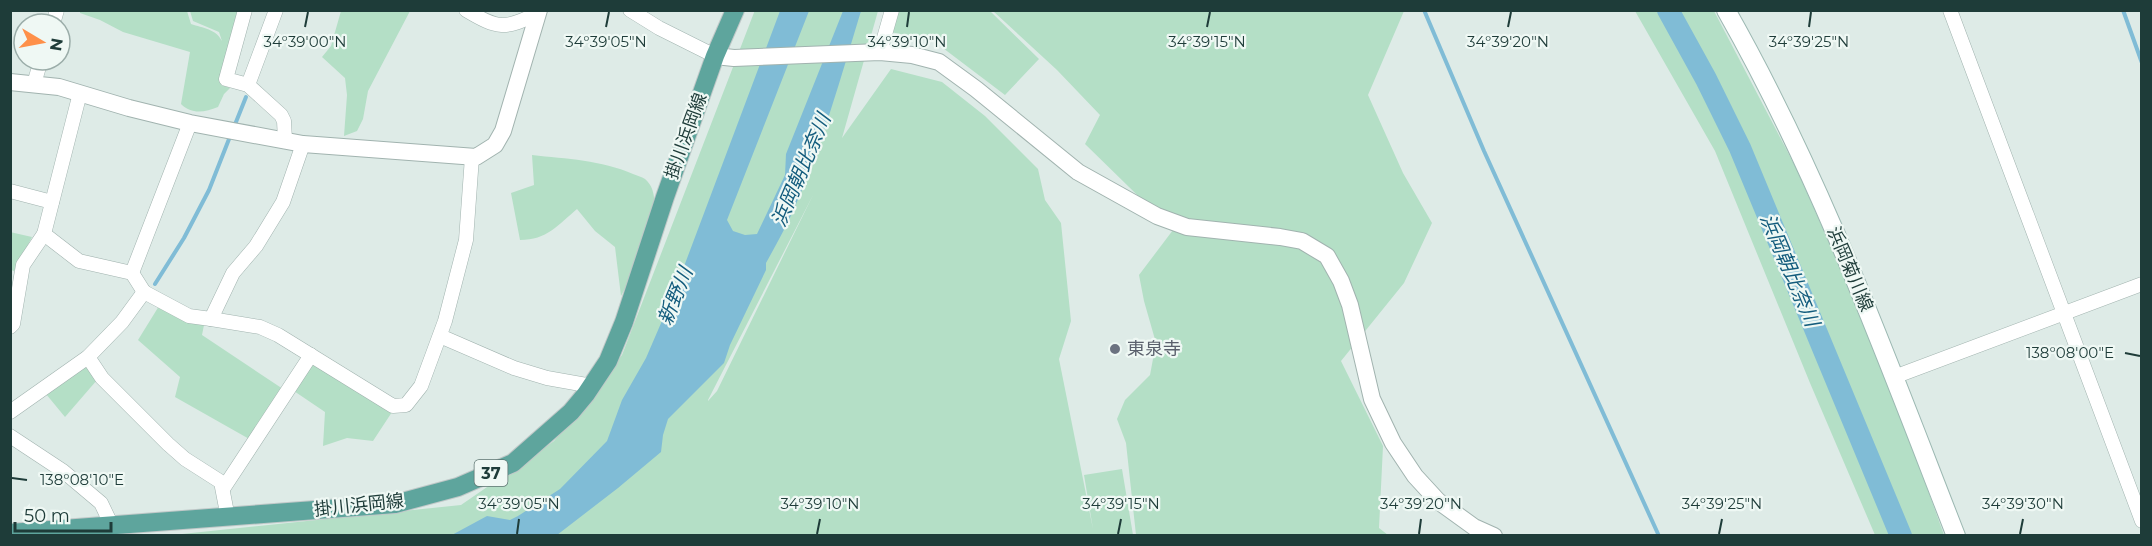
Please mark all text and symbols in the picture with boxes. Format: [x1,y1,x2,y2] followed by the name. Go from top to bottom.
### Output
[12,12,72,72] north arrow
[263,32,347,51] text: 34°39'00"N
[565,32,647,51] text: 34°39'05"N
[867,32,947,51] text: 34°39'10"N
[1168,32,1246,51] text: 34°39'15"N
[1467,32,1549,51] text: 34°39'20"N
[1769,32,1849,51] text: 34°39'25"N
[46,36,67,53] text: N
[660,90,712,182] street label: 掛川浜岡線
[767,108,836,230] water label: 浜岡朝比奈川
[1756,210,1825,332] water label: 浜岡朝比奈川
[1822,223,1878,315] street label: 浜岡菊川線
[653,262,698,328] water label: 新野川
[1127,338,1181,360] place label: 東泉寺
[1108,342,1122,356] marker: 東泉寺
[2026,343,2114,362] text: 138°08'00"E
[474,460,508,486] road number: 37
[40,470,124,489] text: 138°08'10"E
[313,489,405,521] street label: 掛川浜岡線
[478,494,560,513] text: 34°39'05"N
[780,494,860,513] text: 34°39'10"N
[1082,494,1160,513] text: 34°39'15"N
[1380,494,1462,513] text: 34°39'20"N
[1682,494,1762,513] text: 34°39'25"N
[1982,494,2064,513] text: 34°39'30"N
[15,495,111,533] scale bar
[24,505,70,527] text: 50 m

